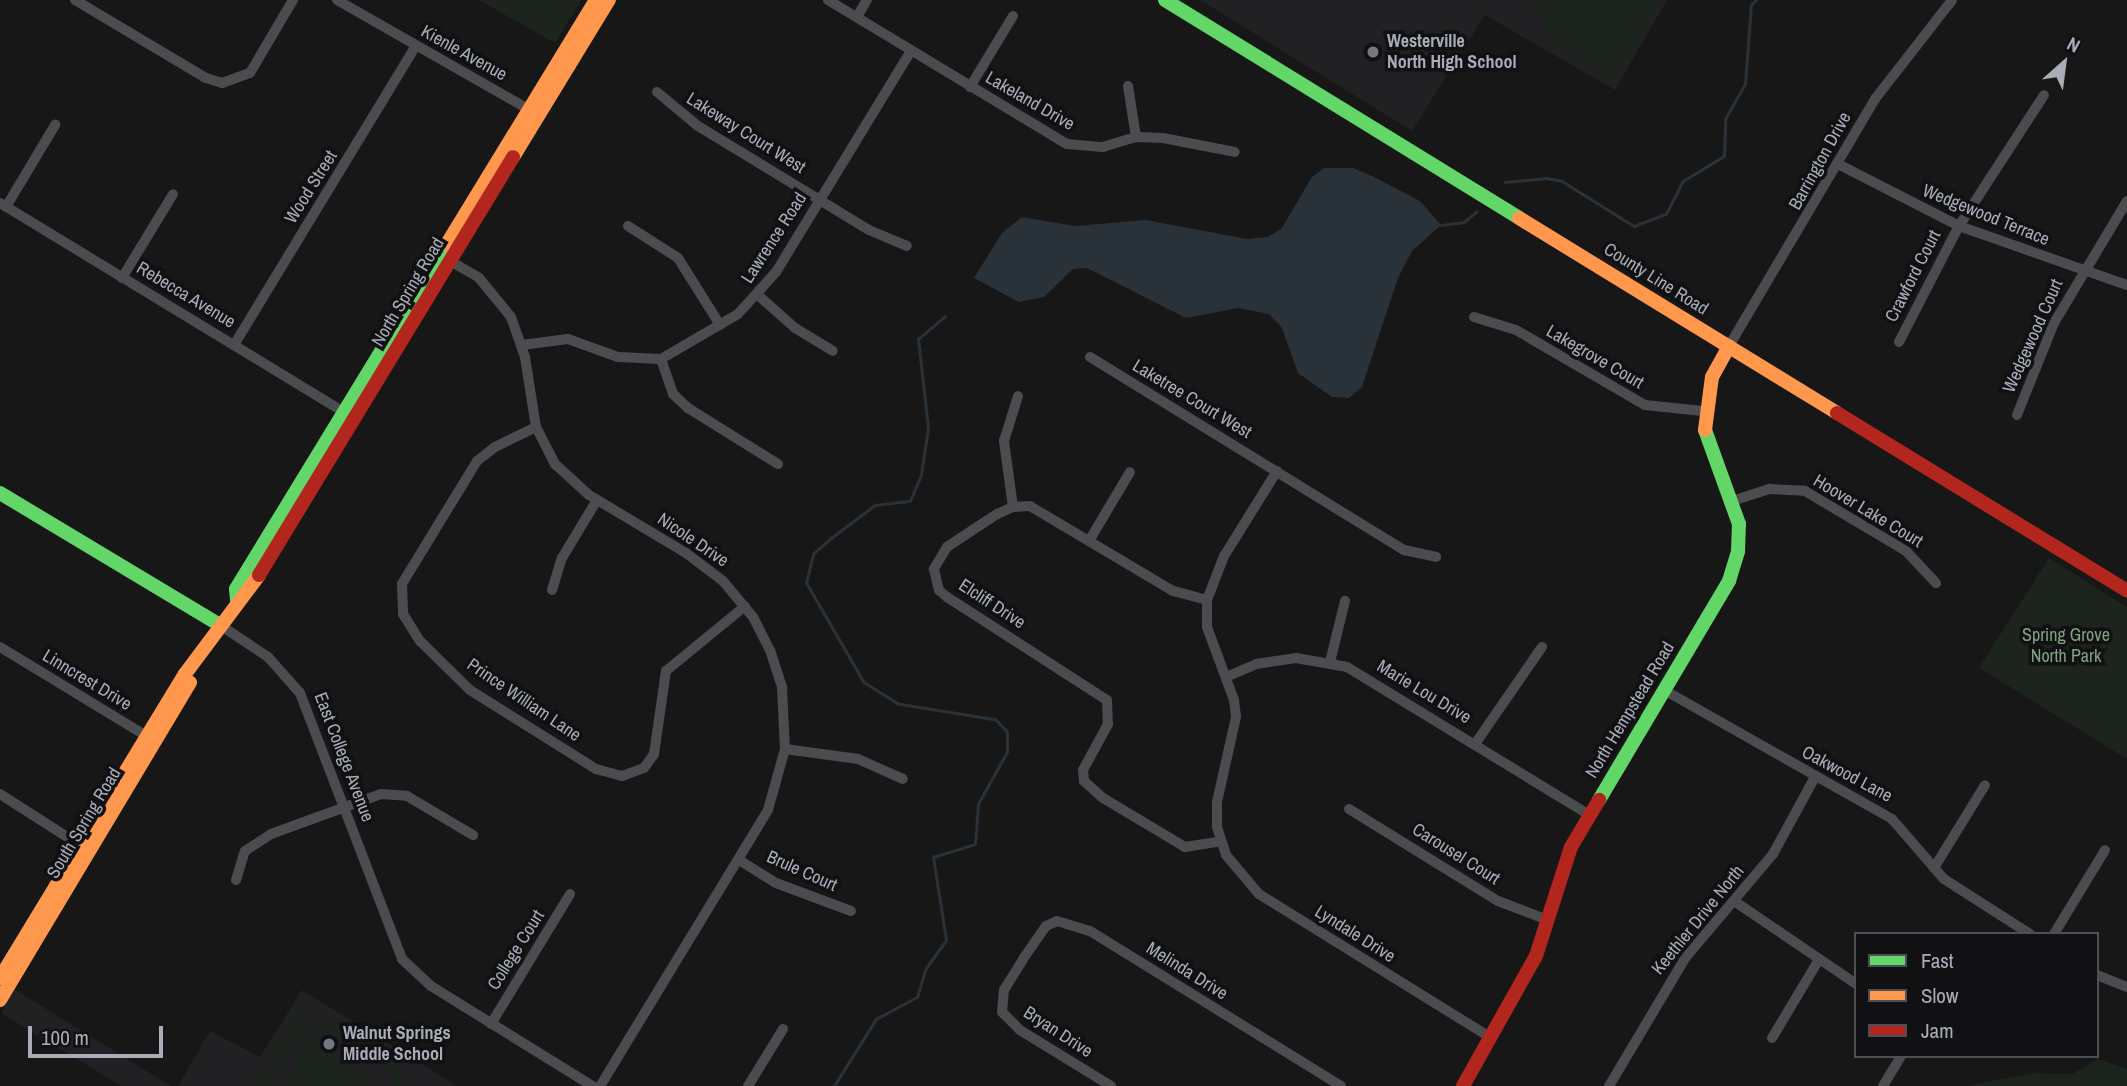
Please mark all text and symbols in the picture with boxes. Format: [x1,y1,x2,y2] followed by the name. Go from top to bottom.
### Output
[417,20,511,86] street label: Kienle Avenue
[2029,28,2099,98] north arrow
[2063,30,2085,59] text: N
[1387,31,1517,74] place label: Westerville North High School
[1365,44,1381,60] marker: Westerville North High School
[982,67,1078,135] street label: Lakeland Drive
[683,88,809,178] street label: Lakeway Court West
[1784,108,1856,214] street label: Barrington Drive
[280,147,342,227] street label: Wood Street
[1919,180,2053,250] street label: Wedgewood Terrace
[737,189,811,287] street label: Lawrence Road
[1881,227,1945,325] street label: Crawford Court
[367,234,449,350] street label: North Spring Road
[1600,238,1712,320] street label: County Line Road
[132,257,240,333] street label: Rebecca Avenue
[1998,276,2068,396] street label: Wedgewood Court
[1542,320,1648,394] street label: Lakegrove Court
[1129,355,1255,443] street label: Laketree Court West
[1809,470,1927,552] street label: Hoover Lake Court
[653,508,733,572] street label: Nicole Drive
[955,574,1029,634] street label: Elcliff Drive
[2022,625,2110,668] park label: Spring Grove North Park
[1581,638,1679,782] street label: North Hempstead Road
[39,645,135,715] street label: Linncrest Drive
[463,654,585,746] street label: Prince William Lane
[1373,655,1475,729] street label: Marie Lou Drive
[309,689,379,825] street label: East College Avenue
[1798,741,1896,807] street label: Oakwood Lane
[42,764,126,882] street label: South Spring Road
[1408,819,1504,889] street label: Carousel Court
[764,846,840,896] street label: Brule Court
[1647,861,1749,979] street label: Keethler Drive North
[1311,901,1399,967] street label: Lyndale Drive
[483,906,549,994] street label: College Court
[1854,932,2099,1058] legend
[1142,937,1232,1005] street label: Melinda Drive
[1921,946,1954,975] text: Fast
[1921,981,1958,1010] text: Slow
[1019,1002,1097,1062] street label: Bryan Drive
[32,1012,166,1056] scale bar
[1921,1016,1954,1045] text: Jam
[41,1023,89,1052] text: 100 m
[343,1023,451,1066] place label: Walnut Springs Middle School
[321,1036,337,1052] marker: Walnut Springs Middle School

